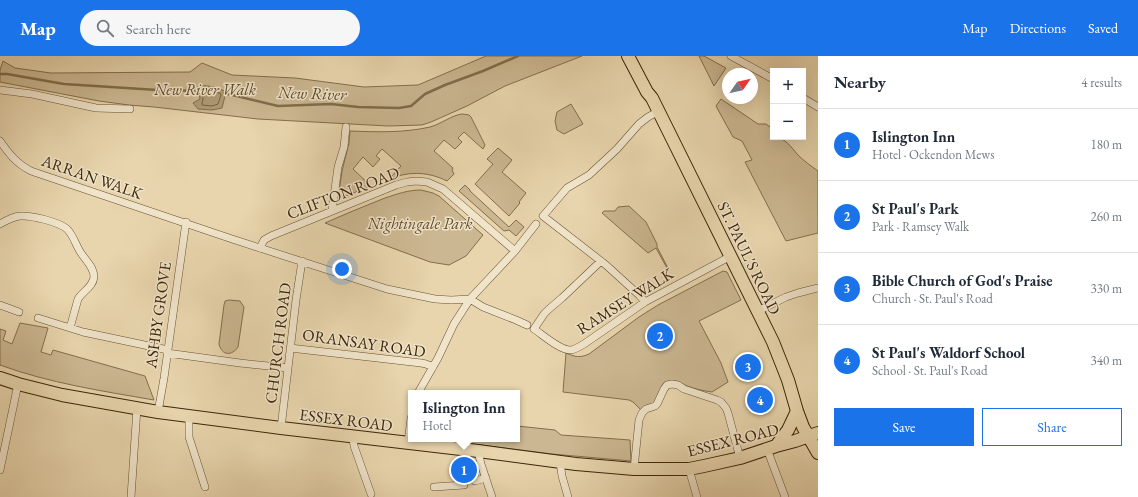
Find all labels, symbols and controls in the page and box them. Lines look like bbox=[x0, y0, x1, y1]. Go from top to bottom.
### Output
search box bbox=[80, 10, 360, 46]
text: Map bbox=[20, 16, 56, 41]
icon: search bbox=[94, 17, 116, 39]
text: Search here bbox=[126, 19, 191, 38]
text: Map bbox=[962, 19, 988, 37]
text: Directions bbox=[1010, 19, 1066, 37]
text: Saved bbox=[1088, 19, 1118, 37]
north arrow bbox=[722, 68, 758, 104]
map controls bbox=[770, 68, 806, 140]
button: + bbox=[770, 68, 806, 104]
text: Nearby bbox=[834, 71, 886, 93]
text: 4 results bbox=[1081, 74, 1122, 91]
park label: New River Walk bbox=[153, 79, 257, 100]
water label: New River bbox=[276, 81, 348, 105]
button: − bbox=[770, 104, 806, 140]
text: Islington Inn bbox=[872, 127, 955, 146]
text: 1 bbox=[844, 136, 850, 153]
text: 180 m bbox=[1091, 136, 1122, 153]
text: Hotel · Ockendon Mews bbox=[872, 146, 994, 163]
street label: ARRAN WALK bbox=[38, 150, 146, 204]
street label: CLIFTON ROAD bbox=[284, 162, 402, 224]
street label: ST. PAUL'S ROAD bbox=[712, 198, 786, 318]
text: St Paul's Park bbox=[872, 199, 959, 218]
text: 2 bbox=[844, 208, 850, 225]
text: 260 m bbox=[1091, 208, 1122, 225]
park label: Nightingale Park bbox=[367, 213, 473, 234]
text: Park · Ramsey Walk bbox=[872, 218, 969, 235]
your location bbox=[332, 259, 352, 279]
street label: ASHBY GROVE bbox=[140, 260, 176, 371]
street label: RAMSEY WALK bbox=[573, 262, 678, 339]
text: Bible Church of God's Praise bbox=[872, 271, 1052, 290]
text: 3 bbox=[844, 280, 850, 297]
text: 330 m bbox=[1091, 280, 1122, 297]
street label: CHURCH ROAD bbox=[260, 282, 296, 404]
text: Church · St. Paul's Road bbox=[872, 290, 993, 307]
pin: 2 bbox=[647, 321, 673, 351]
street label: ORANSAY ROAD bbox=[301, 324, 427, 362]
text: St Paul's Waldorf School bbox=[872, 343, 1025, 362]
pin: 3 bbox=[735, 352, 761, 382]
text: 4 bbox=[844, 352, 850, 369]
text: 340 m bbox=[1091, 352, 1122, 369]
text: School · St. Paul's Road bbox=[872, 362, 988, 379]
pin: 4 bbox=[747, 385, 773, 415]
popup bbox=[408, 390, 520, 442]
text: Islington Inn bbox=[422, 398, 506, 417]
street label: ESSEX ROAD bbox=[298, 404, 394, 436]
button: Save bbox=[834, 408, 974, 446]
button: Share bbox=[982, 408, 1122, 446]
text: Hotel bbox=[422, 417, 452, 434]
street label: ESSEX ROAD bbox=[685, 418, 781, 462]
pin: 1 bbox=[451, 455, 477, 485]

